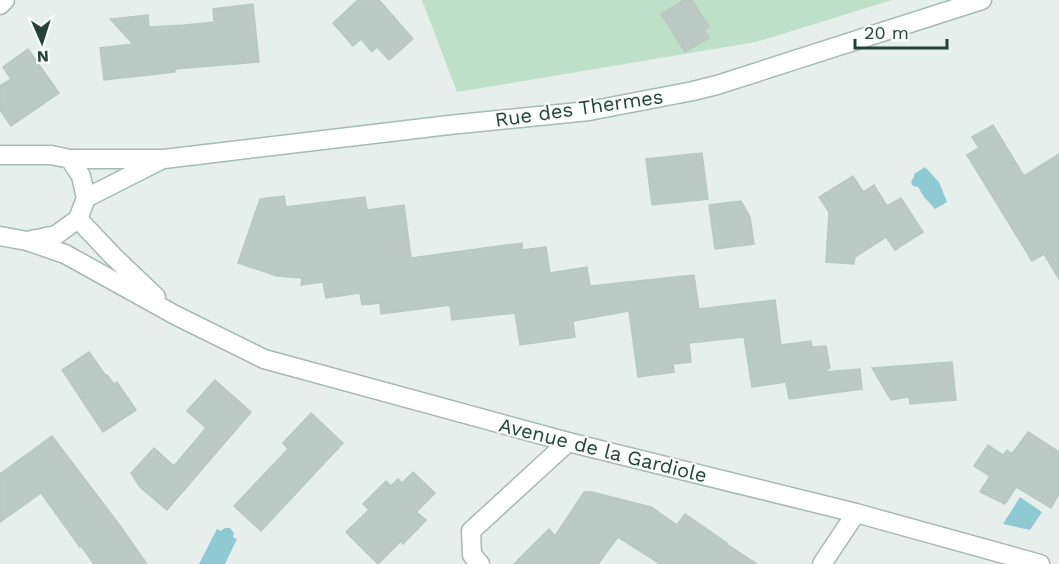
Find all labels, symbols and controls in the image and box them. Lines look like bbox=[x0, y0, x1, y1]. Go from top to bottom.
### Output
north arrow bbox=[12, 12, 72, 72]
scale bar bbox=[855, 12, 946, 50]
text: 20 m bbox=[864, 22, 909, 43]
text: N bbox=[36, 47, 49, 66]
street label: Rue des Thermes bbox=[493, 84, 665, 132]
street label: Avenue de la Gardiole bbox=[497, 413, 709, 487]

